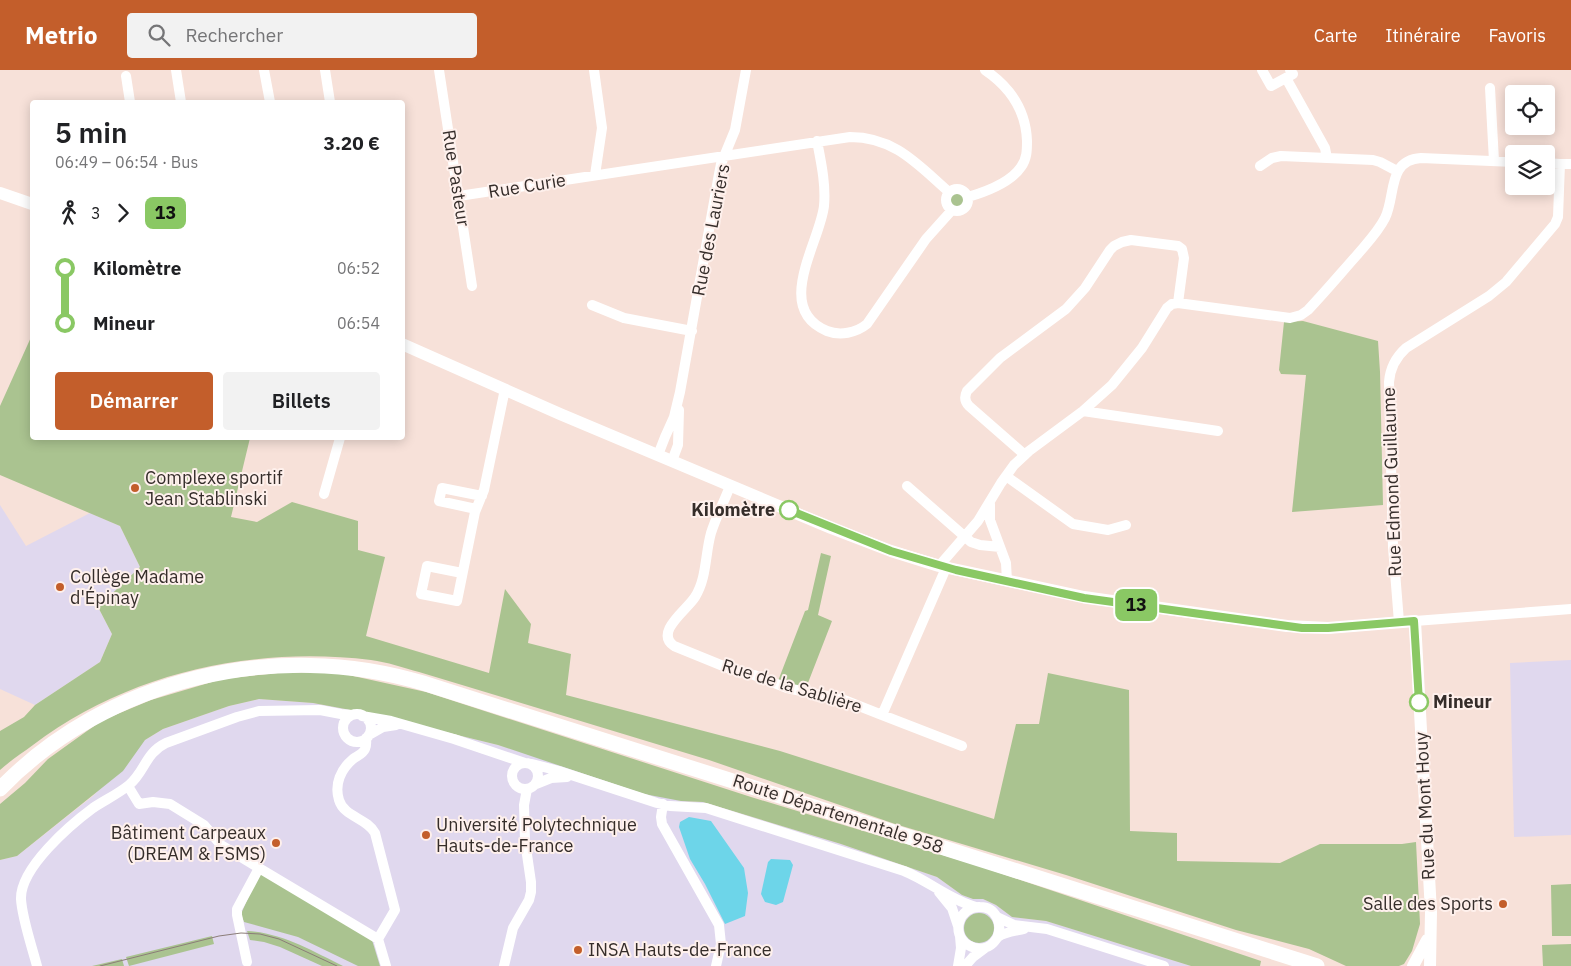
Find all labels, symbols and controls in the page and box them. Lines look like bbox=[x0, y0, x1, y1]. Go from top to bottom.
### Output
search box bbox=[127, 13, 477, 58]
text: Metrio bbox=[25, 19, 97, 51]
icon: search bbox=[145, 21, 173, 49]
text: Rechercher bbox=[185, 23, 283, 47]
text: Carte bbox=[1314, 24, 1357, 47]
text: Itinéraire bbox=[1385, 24, 1461, 47]
text: Favoris bbox=[1489, 24, 1546, 47]
map controls bbox=[1505, 85, 1555, 195]
button: locate bbox=[1505, 85, 1555, 135]
text: 5 min bbox=[55, 114, 127, 151]
street label: Rue Pasteur bbox=[437, 128, 476, 228]
text: 3.20 € bbox=[324, 131, 380, 155]
button: layers bbox=[1505, 145, 1555, 195]
text: 06:49 – 06:54 · Bus bbox=[55, 152, 198, 172]
street label: Rue des Lauriers bbox=[686, 162, 735, 298]
street label: Rue Curie bbox=[486, 168, 567, 203]
icon: walk bbox=[55, 199, 83, 227]
icon: forward bbox=[109, 199, 137, 227]
text: 13 bbox=[155, 201, 176, 224]
text: 3 bbox=[91, 203, 101, 223]
text: Kilomètre bbox=[93, 256, 181, 280]
text: 06:52 bbox=[337, 258, 380, 278]
text: Mineur bbox=[93, 311, 155, 335]
text: 06:54 bbox=[337, 313, 380, 333]
button: Démarrer bbox=[55, 372, 213, 430]
button: Billets bbox=[223, 372, 380, 430]
street label: Rue Edmond Guillaume bbox=[1377, 387, 1406, 577]
place label: Complexe sportif Jean Stablinski bbox=[145, 466, 283, 510]
marker: Complexe sportif Jean Stablinski bbox=[129, 482, 141, 494]
place label: Kilomètre bbox=[691, 498, 775, 521]
marker: Kilomètre bbox=[779, 500, 799, 520]
place label: Collège Madame d'Épinay bbox=[70, 565, 204, 609]
marker: Collège Madame d'Épinay bbox=[54, 581, 66, 593]
line badge: 13 bbox=[1114, 589, 1158, 621]
text: 13 bbox=[1125, 593, 1147, 616]
street label: Rue de la Sablière bbox=[719, 653, 865, 718]
place label: Mineur bbox=[1433, 690, 1492, 713]
marker: Mineur bbox=[1409, 692, 1429, 712]
street label: Rue du Mont Houy bbox=[1409, 731, 1440, 881]
street label: Route Départementale 958 bbox=[730, 769, 946, 858]
place label: Université Polytechnique Hauts-de-France bbox=[436, 813, 637, 857]
place label: Bâtiment Carpeaux (DREAM & FSMS) bbox=[111, 821, 266, 865]
marker: Université Polytechnique Hauts-de-France bbox=[420, 829, 432, 841]
marker: Bâtiment Carpeaux (DREAM & FSMS) bbox=[270, 837, 282, 849]
place label: Salle des Sports bbox=[1363, 892, 1493, 915]
marker: Salle des Sports bbox=[1497, 898, 1509, 910]
place label: INSA Hauts-de-France bbox=[588, 938, 772, 961]
marker: INSA Hauts-de-France bbox=[572, 944, 584, 956]

